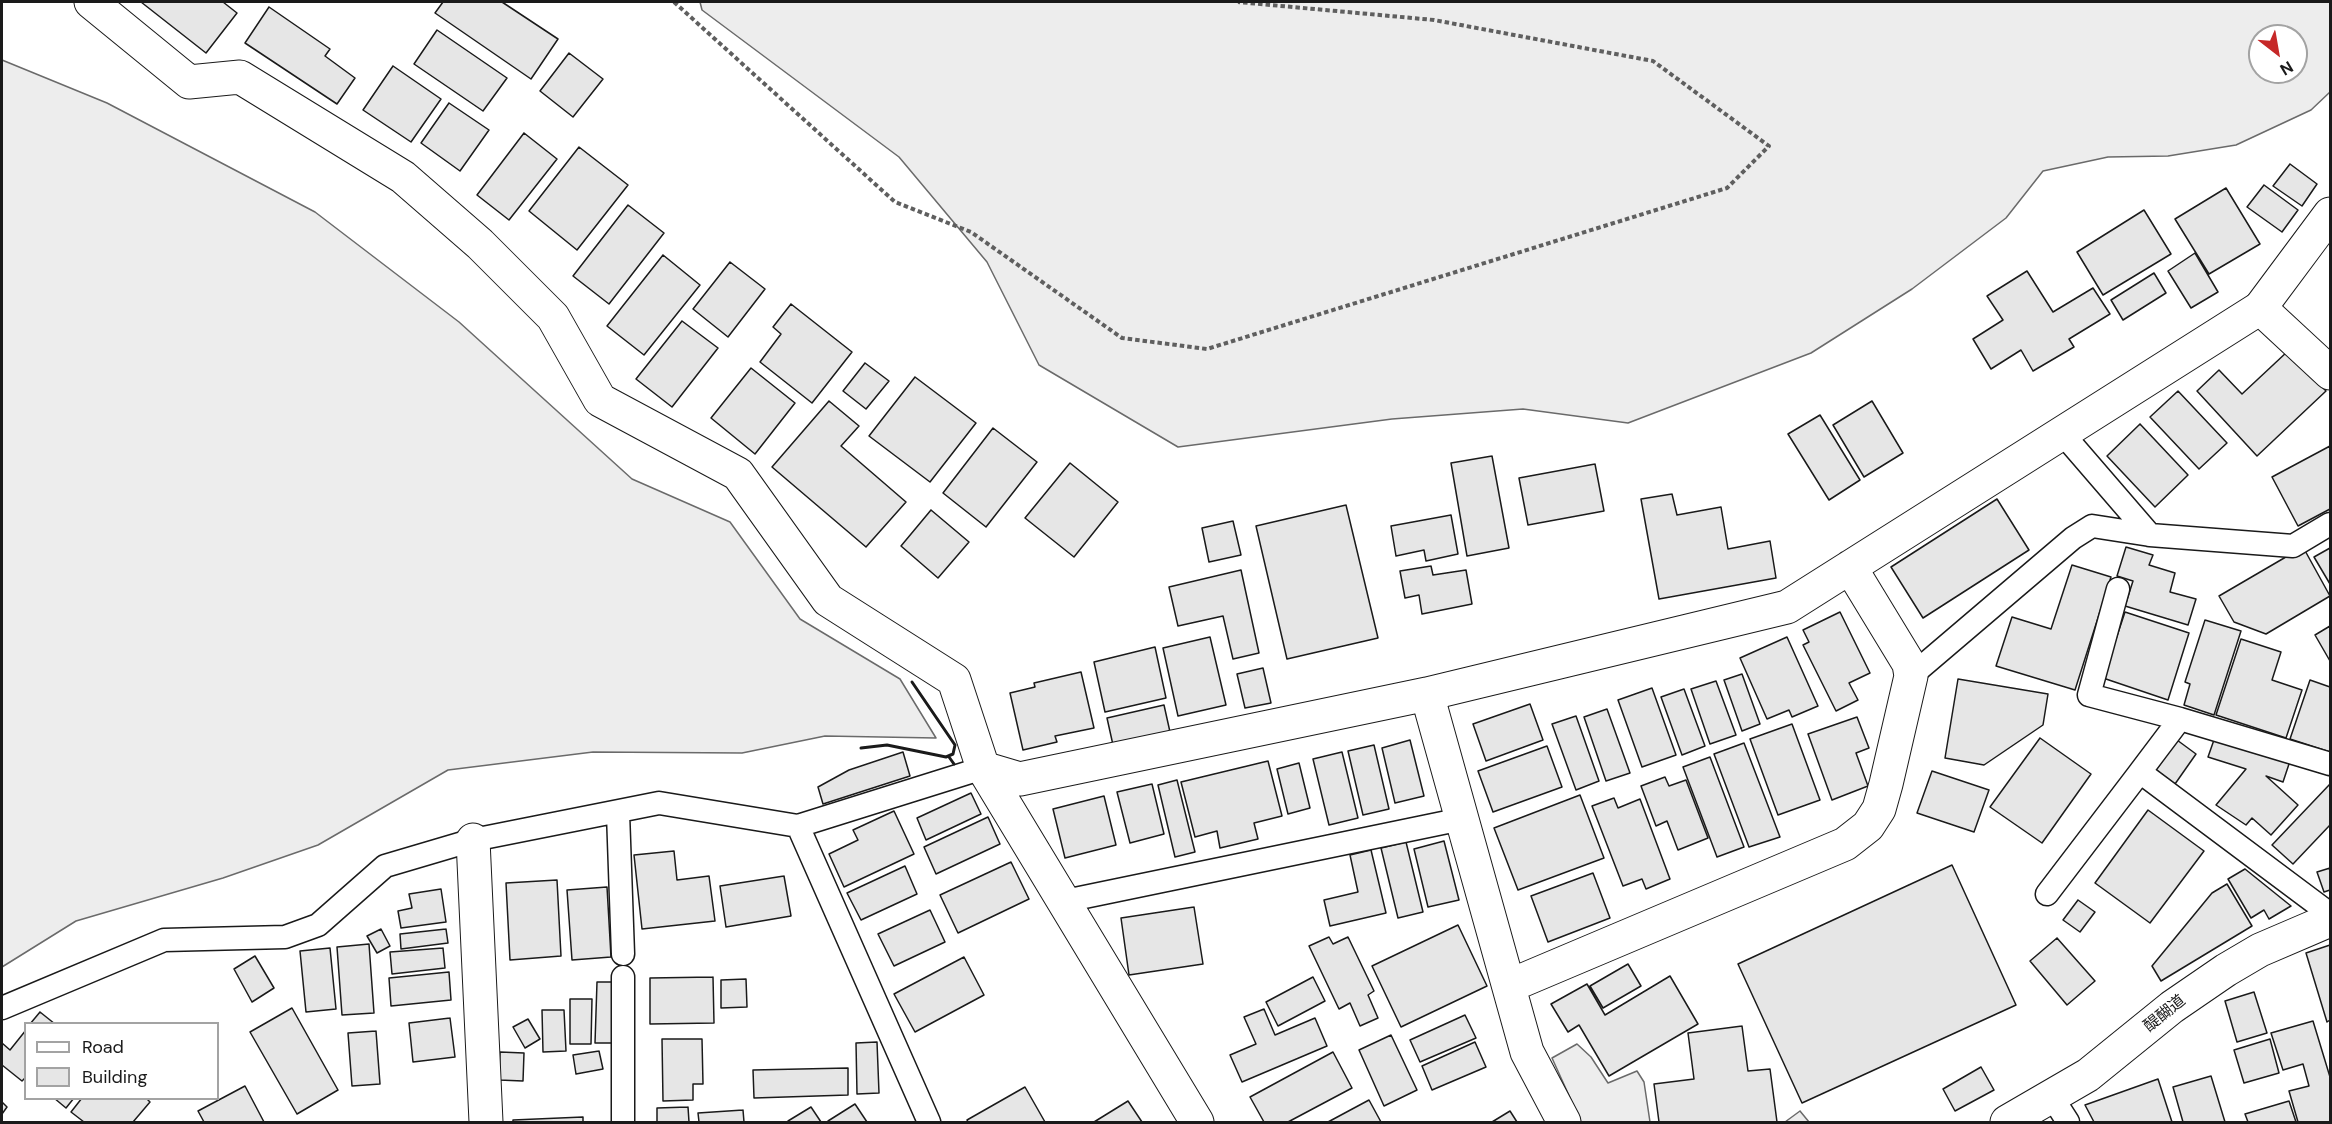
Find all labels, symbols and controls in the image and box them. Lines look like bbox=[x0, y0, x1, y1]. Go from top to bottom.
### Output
north arrow bbox=[2248, 24, 2308, 84]
text: N bbox=[2276, 56, 2297, 80]
street label: 醍醐道 bbox=[2140, 991, 2190, 1037]
legend bbox=[24, 1022, 219, 1100]
text: Road bbox=[82, 1035, 124, 1059]
text: Building bbox=[82, 1065, 147, 1089]

